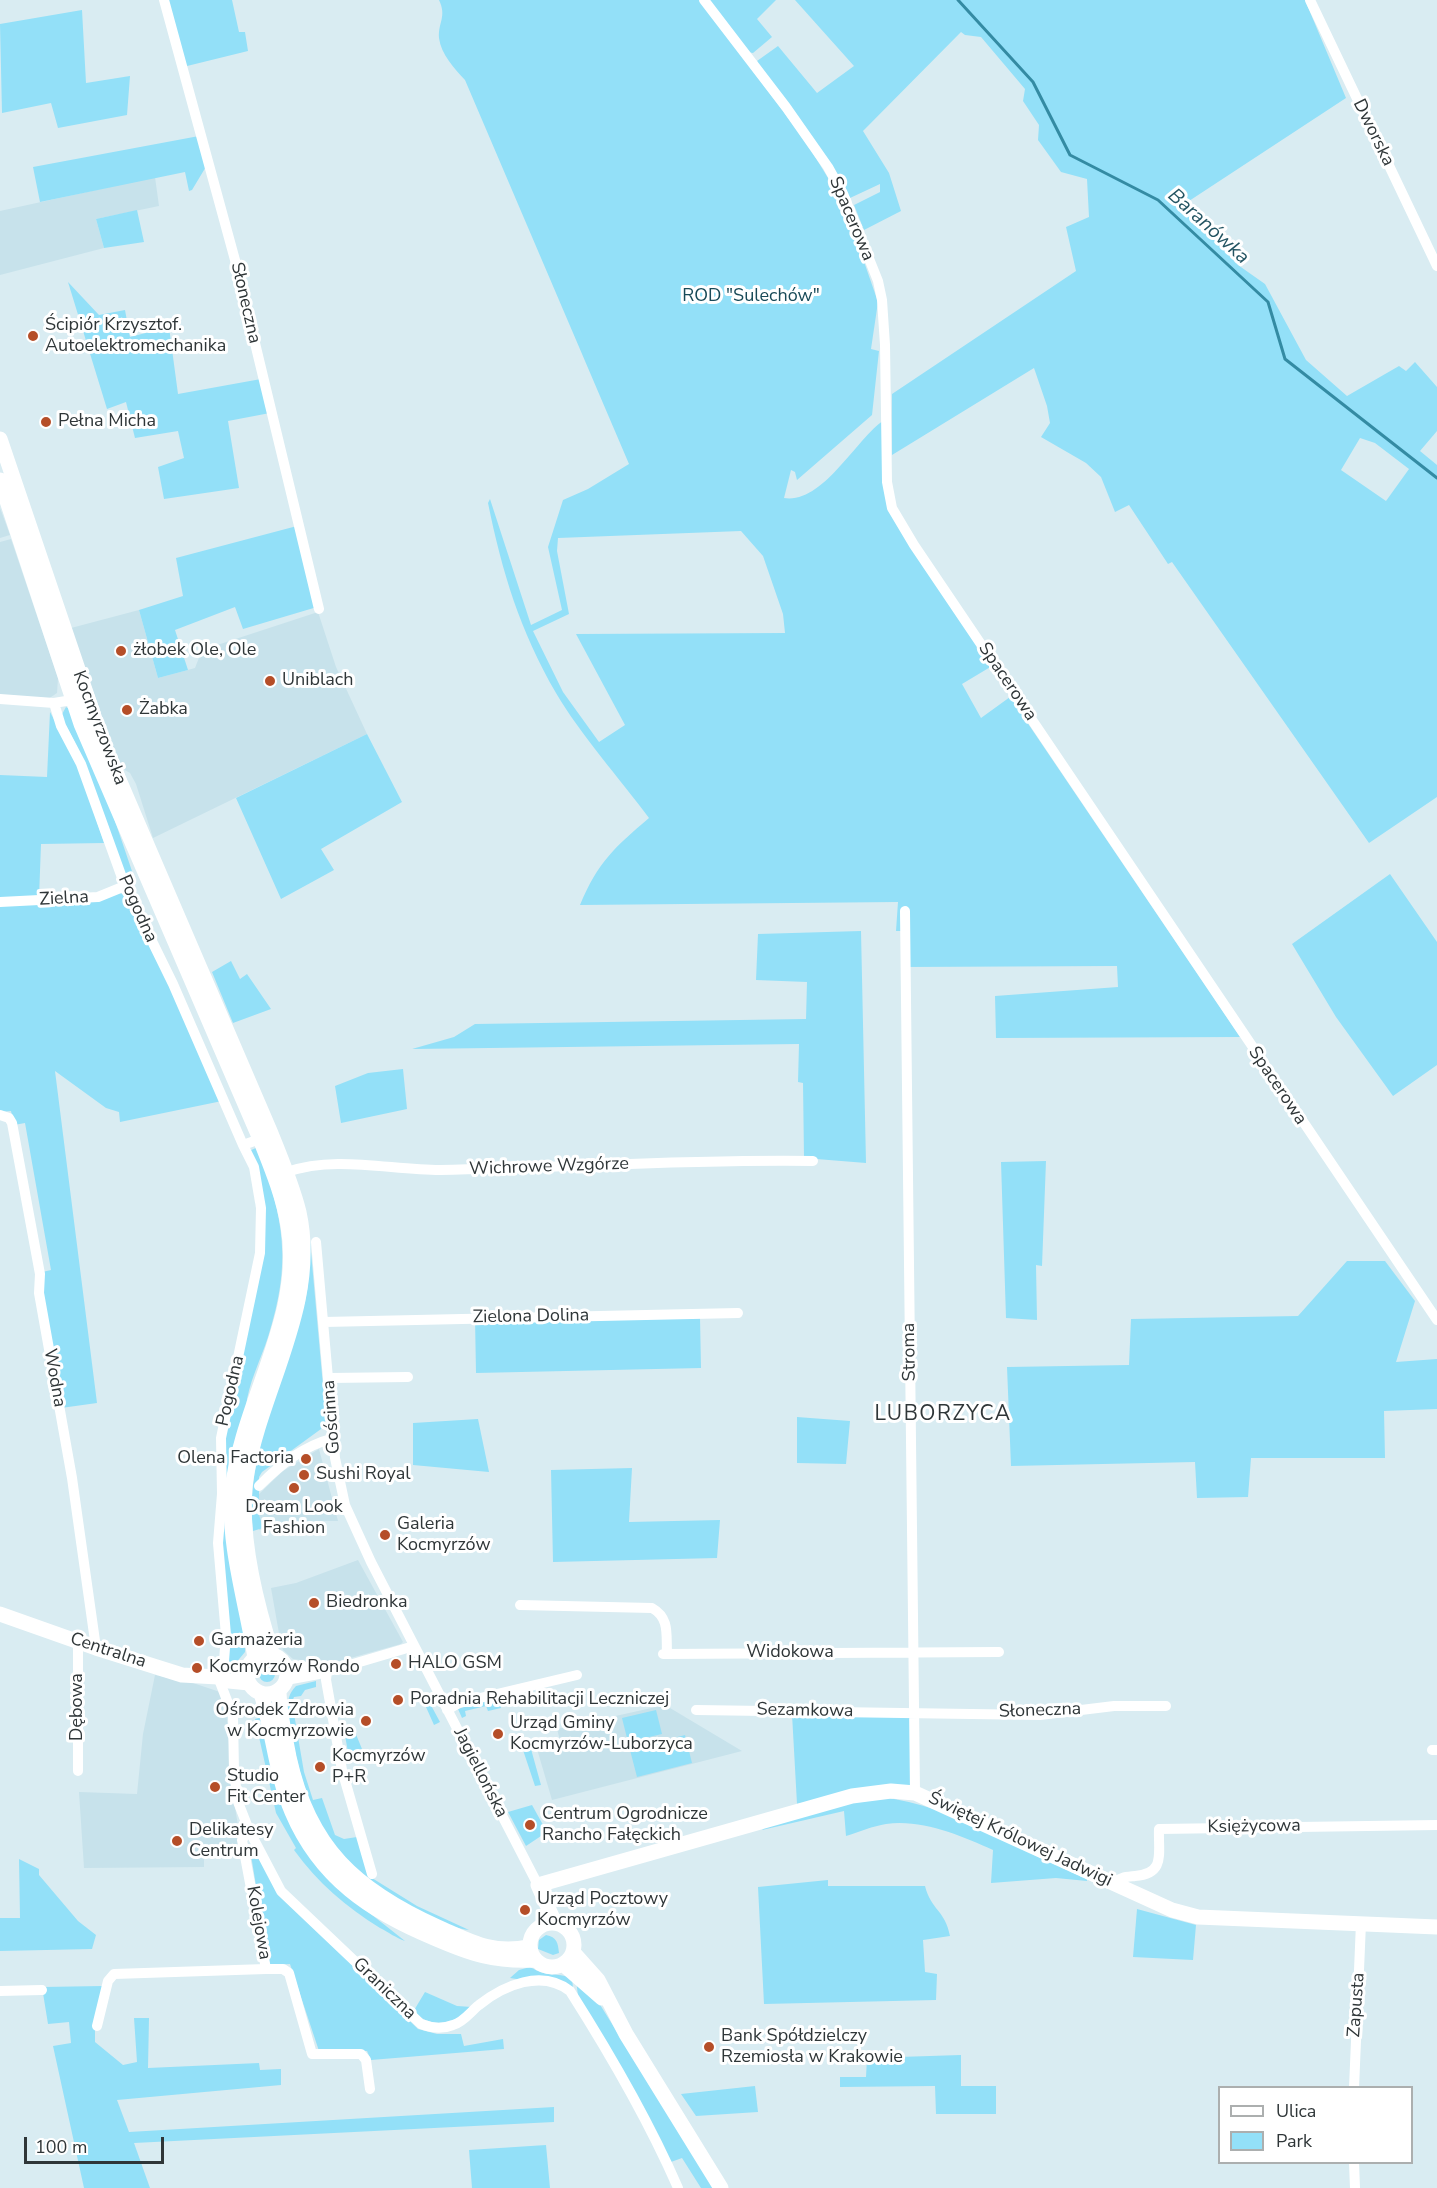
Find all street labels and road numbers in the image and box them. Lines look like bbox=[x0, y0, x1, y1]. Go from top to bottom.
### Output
street label: Dworska bbox=[1348, 96, 1398, 170]
street label: Spacerowa bbox=[824, 174, 878, 264]
street label: Słoneczna bbox=[225, 260, 265, 346]
street label: Spacerowa bbox=[973, 639, 1041, 725]
street label: Kocmyrzowska bbox=[67, 668, 131, 788]
street label: Pogodna bbox=[113, 872, 161, 946]
street label: Zielna bbox=[39, 887, 89, 911]
street label: Spacerowa bbox=[1243, 1043, 1311, 1129]
street label: Wichrowe Wzgórze bbox=[469, 1153, 629, 1181]
street label: Zielona Dolina bbox=[473, 1305, 589, 1329]
street label: Stroma bbox=[899, 1323, 921, 1381]
street label: Wodna bbox=[38, 1347, 70, 1409]
street label: Pogodna bbox=[212, 1354, 250, 1428]
street label: Gościnna bbox=[319, 1379, 345, 1455]
street label: Centralna bbox=[67, 1629, 149, 1673]
street label: Widokowa bbox=[746, 1642, 834, 1664]
street label: Dębowa bbox=[67, 1673, 89, 1741]
street label: Sezamkowa bbox=[756, 1699, 854, 1723]
street label: Słoneczna bbox=[998, 1699, 1082, 1723]
street label: Jagiellońska bbox=[448, 1725, 512, 1821]
street label: Świętej Królowej Jadwigi bbox=[925, 1788, 1115, 1892]
street label: Księżycowa bbox=[1207, 1815, 1301, 1839]
street label: Kolejowa bbox=[241, 1884, 275, 1962]
street label: Graniczna bbox=[348, 1954, 420, 2024]
street label: Zapusta bbox=[1344, 1972, 1370, 2038]

